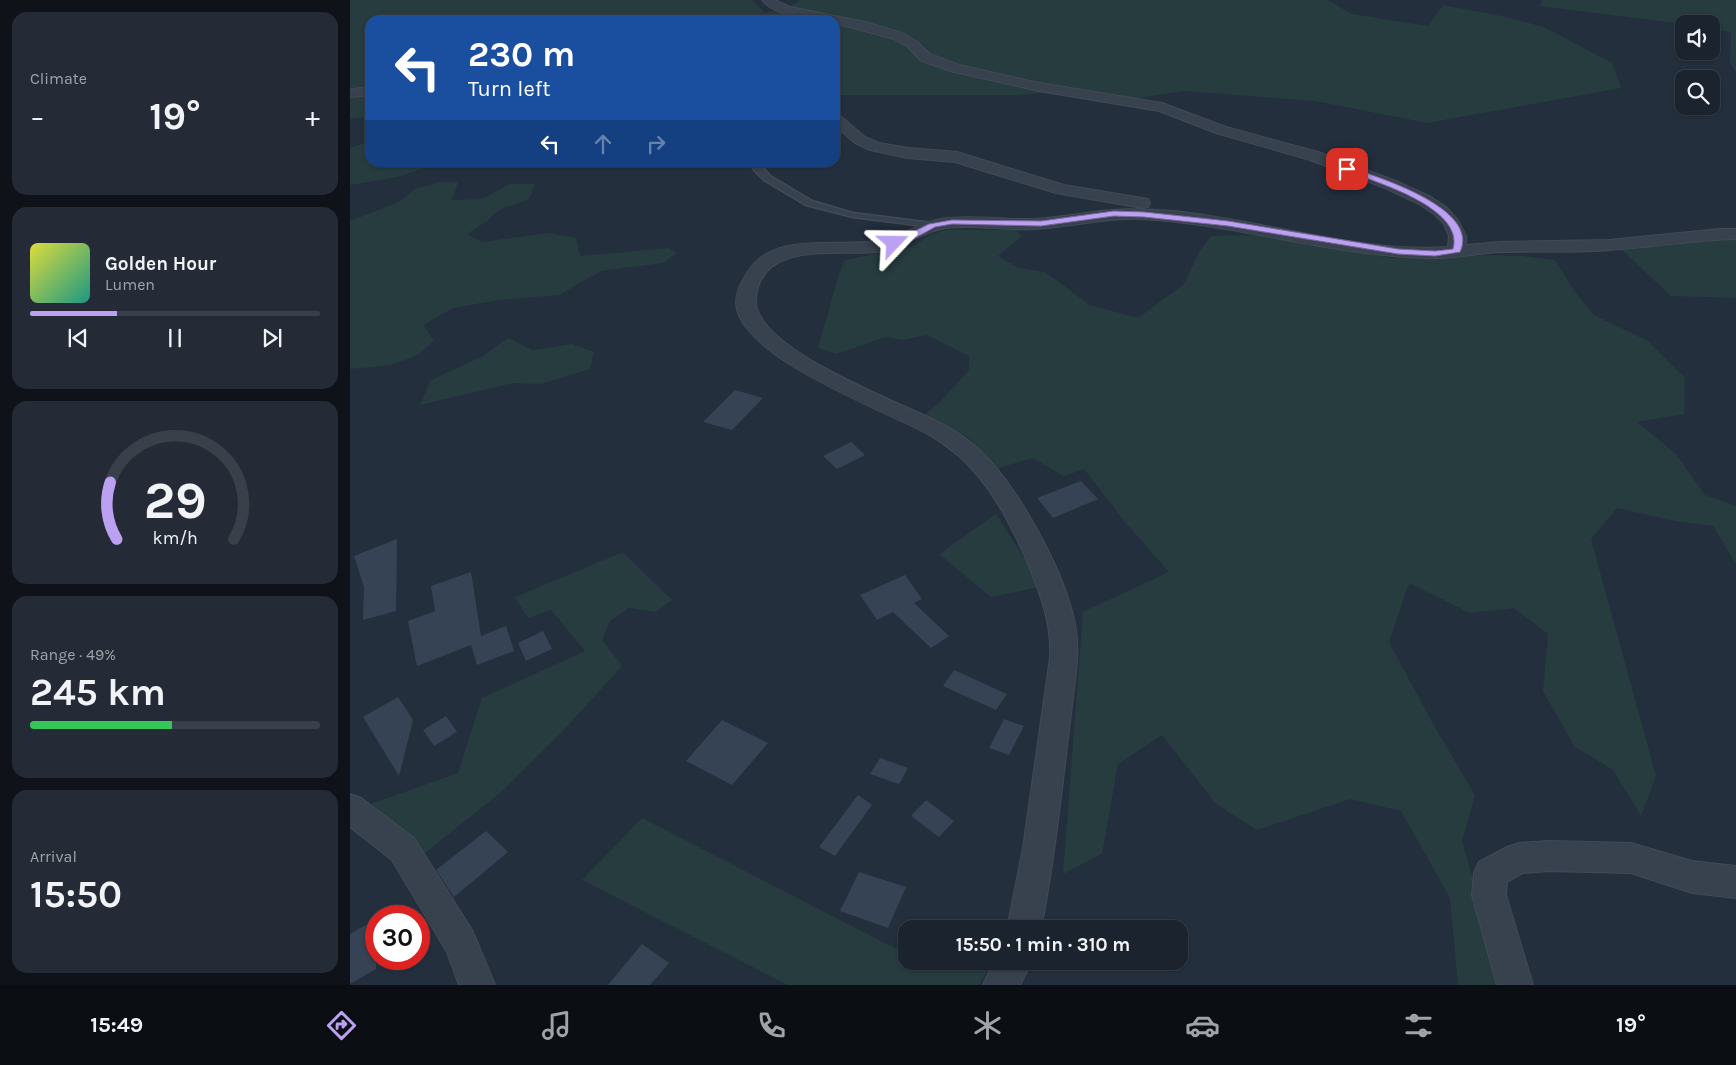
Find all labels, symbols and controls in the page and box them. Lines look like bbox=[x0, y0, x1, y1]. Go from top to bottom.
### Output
map controls bbox=[1675, 15, 1720, 115]
button: sound bbox=[1675, 15, 1720, 60]
text: 230 m bbox=[468, 34, 575, 75]
icon: left bbox=[385, 35, 450, 100]
text: Climate bbox=[30, 69, 87, 88]
button: search bbox=[1675, 70, 1720, 115]
text: Turn left bbox=[468, 76, 551, 102]
text: 19° bbox=[149, 94, 201, 139]
text: − bbox=[30, 100, 45, 133]
text: + bbox=[305, 100, 320, 133]
icon: left bbox=[536, 130, 564, 158]
icon: ahead bbox=[589, 130, 617, 158]
icon: right bbox=[642, 130, 670, 158]
pin bbox=[1326, 148, 1368, 190]
icon: arrive bbox=[1333, 155, 1361, 183]
position arrow bbox=[867, 216, 919, 268]
text: Golden Hour bbox=[105, 253, 216, 275]
text: Lumen bbox=[105, 275, 155, 294]
icon: previous bbox=[64, 324, 92, 352]
icon: pause bbox=[161, 324, 189, 352]
icon: next bbox=[258, 324, 286, 352]
text: 29 bbox=[143, 470, 207, 531]
text: km/h bbox=[152, 528, 198, 549]
text: Range · 49% bbox=[30, 645, 116, 664]
text: 245 km bbox=[30, 670, 166, 715]
text: Arrival bbox=[30, 847, 77, 866]
text: 15:50 bbox=[30, 872, 122, 917]
speed limit sign: 30 bbox=[365, 905, 430, 970]
text: 15:50 · 1 min · 310 m bbox=[956, 934, 1130, 956]
icon: directions bbox=[324, 1008, 359, 1043]
icon: music bbox=[539, 1008, 574, 1043]
icon: phone bbox=[754, 1008, 789, 1043]
icon: climate bbox=[970, 1008, 1005, 1043]
icon: car bbox=[1185, 1008, 1220, 1043]
icon: filters bbox=[1401, 1008, 1436, 1043]
text: 15:49 bbox=[90, 1012, 143, 1038]
text: 19° bbox=[1616, 1012, 1646, 1038]

